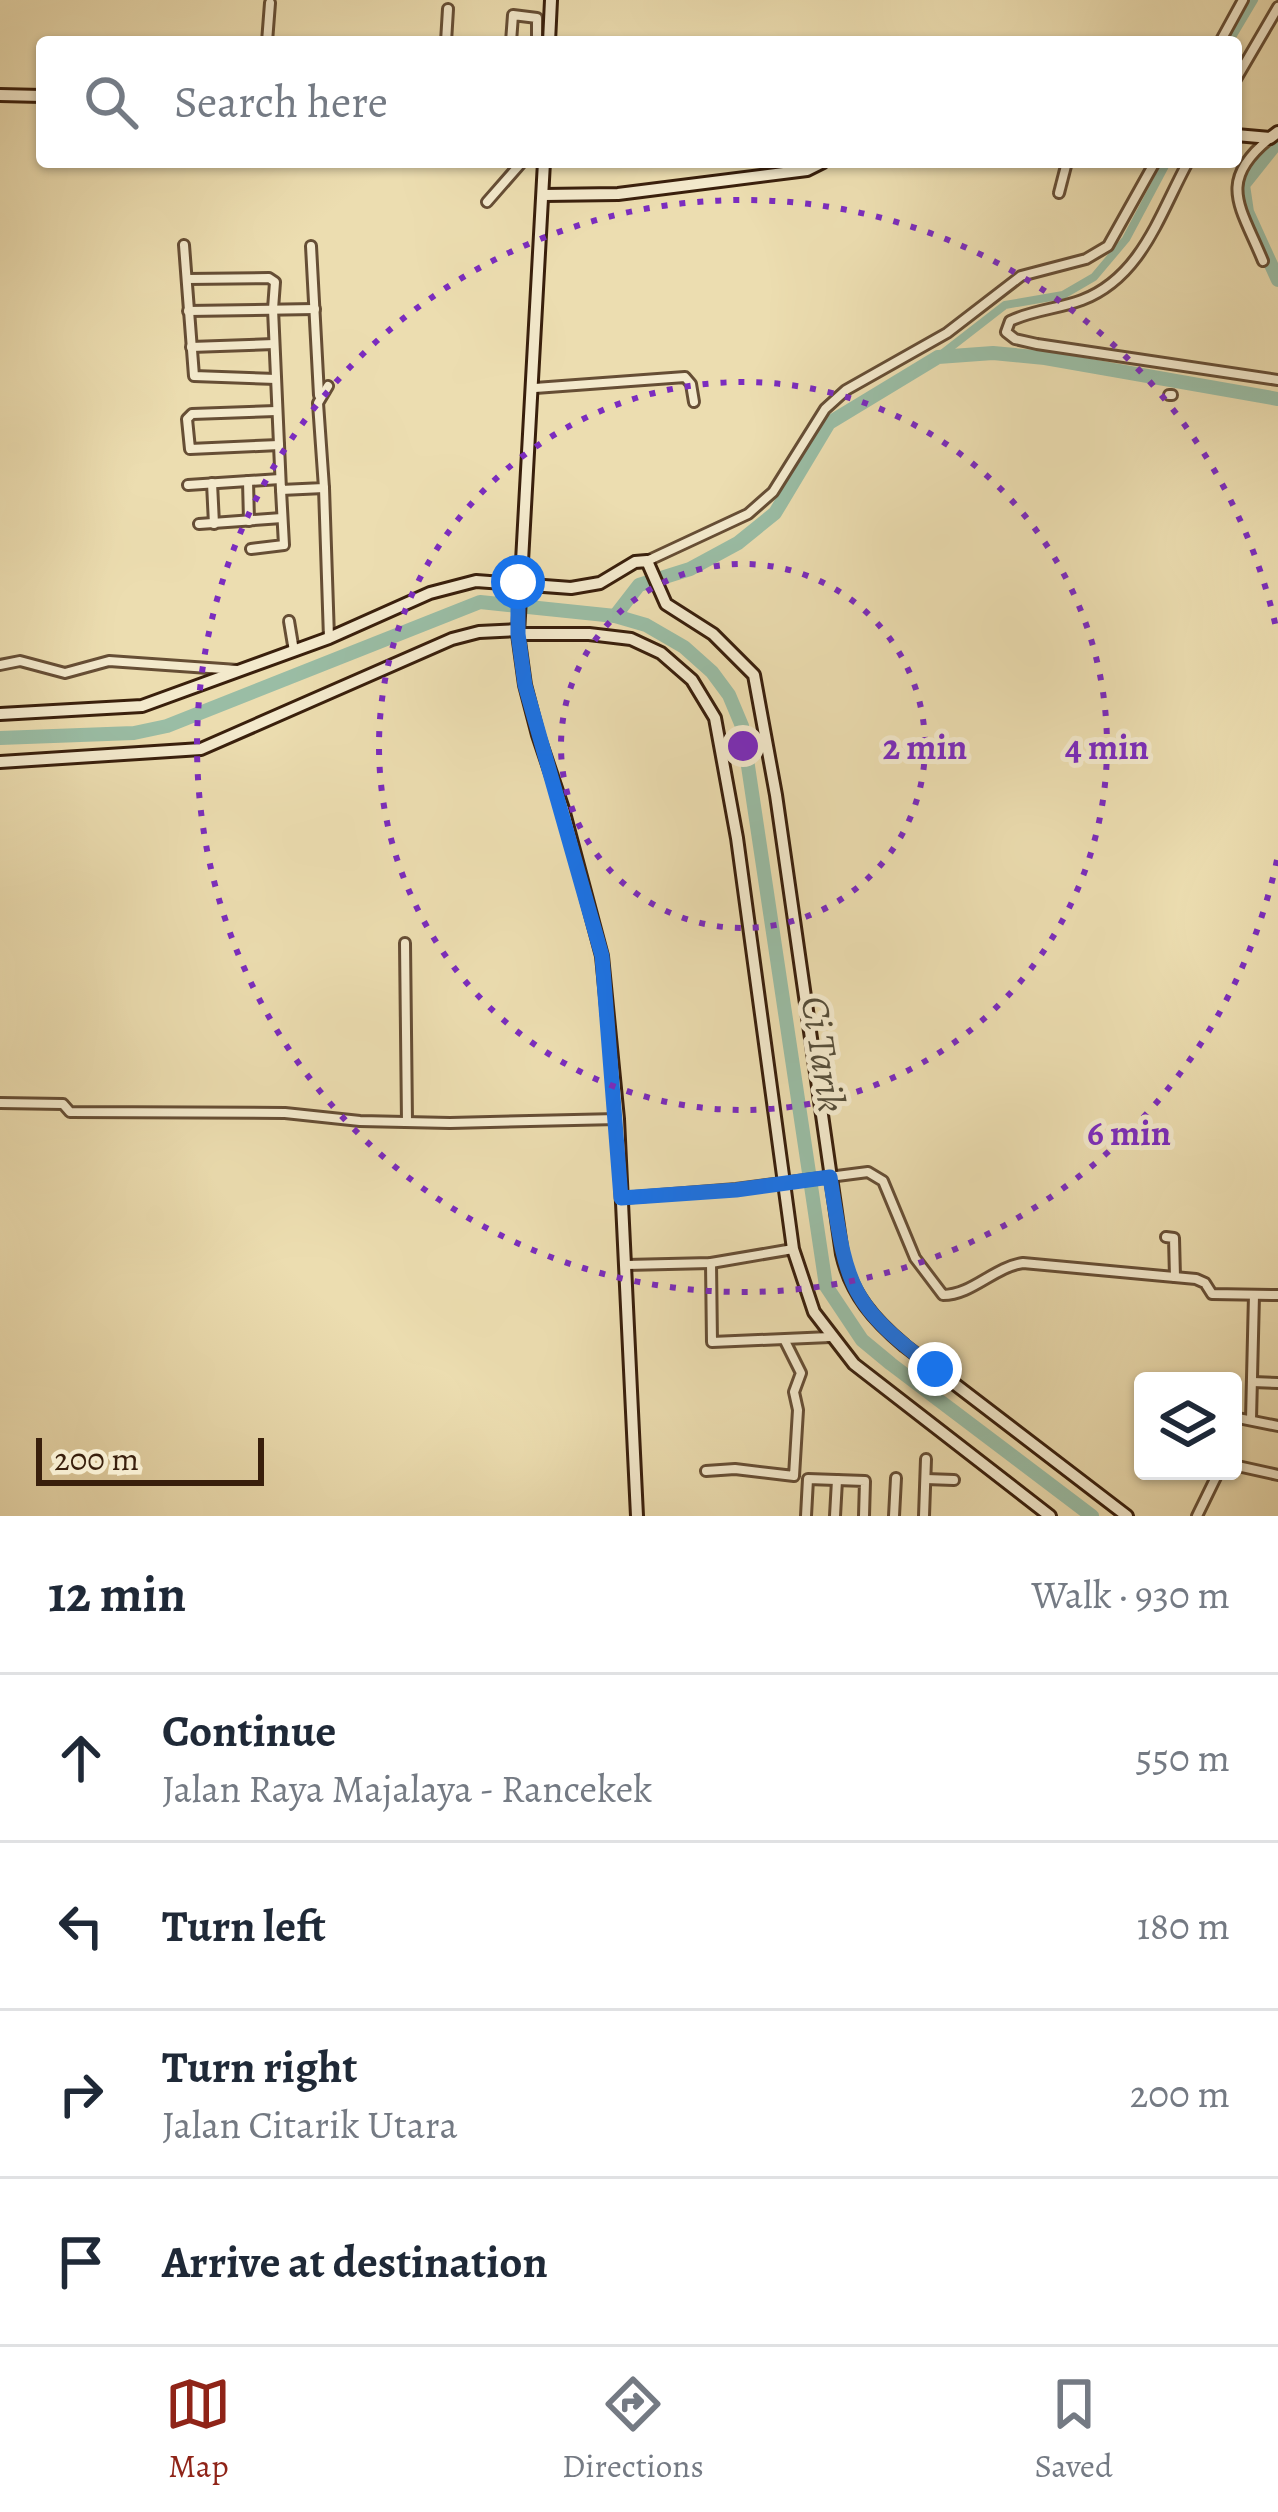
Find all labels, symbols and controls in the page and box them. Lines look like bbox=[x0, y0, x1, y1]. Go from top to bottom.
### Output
search box bbox=[36, 36, 1242, 168]
icon: search bbox=[78, 69, 144, 135]
text: Search here bbox=[174, 71, 388, 133]
route start bbox=[491, 555, 545, 609]
text: 2 min bbox=[883, 722, 967, 771]
text: 4 min bbox=[1065, 722, 1149, 771]
centre of rings bbox=[722, 725, 764, 767]
water label: Ci Tarik bbox=[789, 992, 859, 1116]
text: 6 min bbox=[1087, 1108, 1171, 1157]
route end bbox=[908, 1342, 962, 1396]
map controls bbox=[1134, 1372, 1242, 1480]
button: layers bbox=[1134, 1372, 1242, 1480]
scale bar bbox=[36, 1432, 264, 1485]
text: 200 m bbox=[54, 1436, 139, 1481]
text: 12 min bbox=[48, 1559, 186, 1629]
text: Walk · 930 m bbox=[1032, 1568, 1230, 1621]
text: Continue bbox=[162, 1700, 336, 1762]
icon: ahead bbox=[48, 1725, 114, 1791]
text: 550 m bbox=[1136, 1731, 1230, 1784]
text: Jalan Raya Majalaya - Rancekek bbox=[162, 1762, 653, 1815]
icon: left bbox=[48, 1893, 114, 1959]
text: Turn left bbox=[162, 1895, 326, 1957]
text: 180 m bbox=[1137, 1899, 1230, 1952]
text: Turn right bbox=[162, 2036, 357, 2098]
icon: right bbox=[48, 2061, 114, 2127]
text: 200 m bbox=[1130, 2067, 1230, 2120]
text: Jalan Citarik Utara bbox=[162, 2098, 458, 2151]
icon: arrive bbox=[48, 2229, 114, 2295]
text: Arrive at destination bbox=[162, 2231, 548, 2293]
tab: Map bbox=[165, 2371, 231, 2488]
tab: Directions bbox=[562, 2371, 704, 2488]
tab: Saved bbox=[1034, 2371, 1113, 2488]

